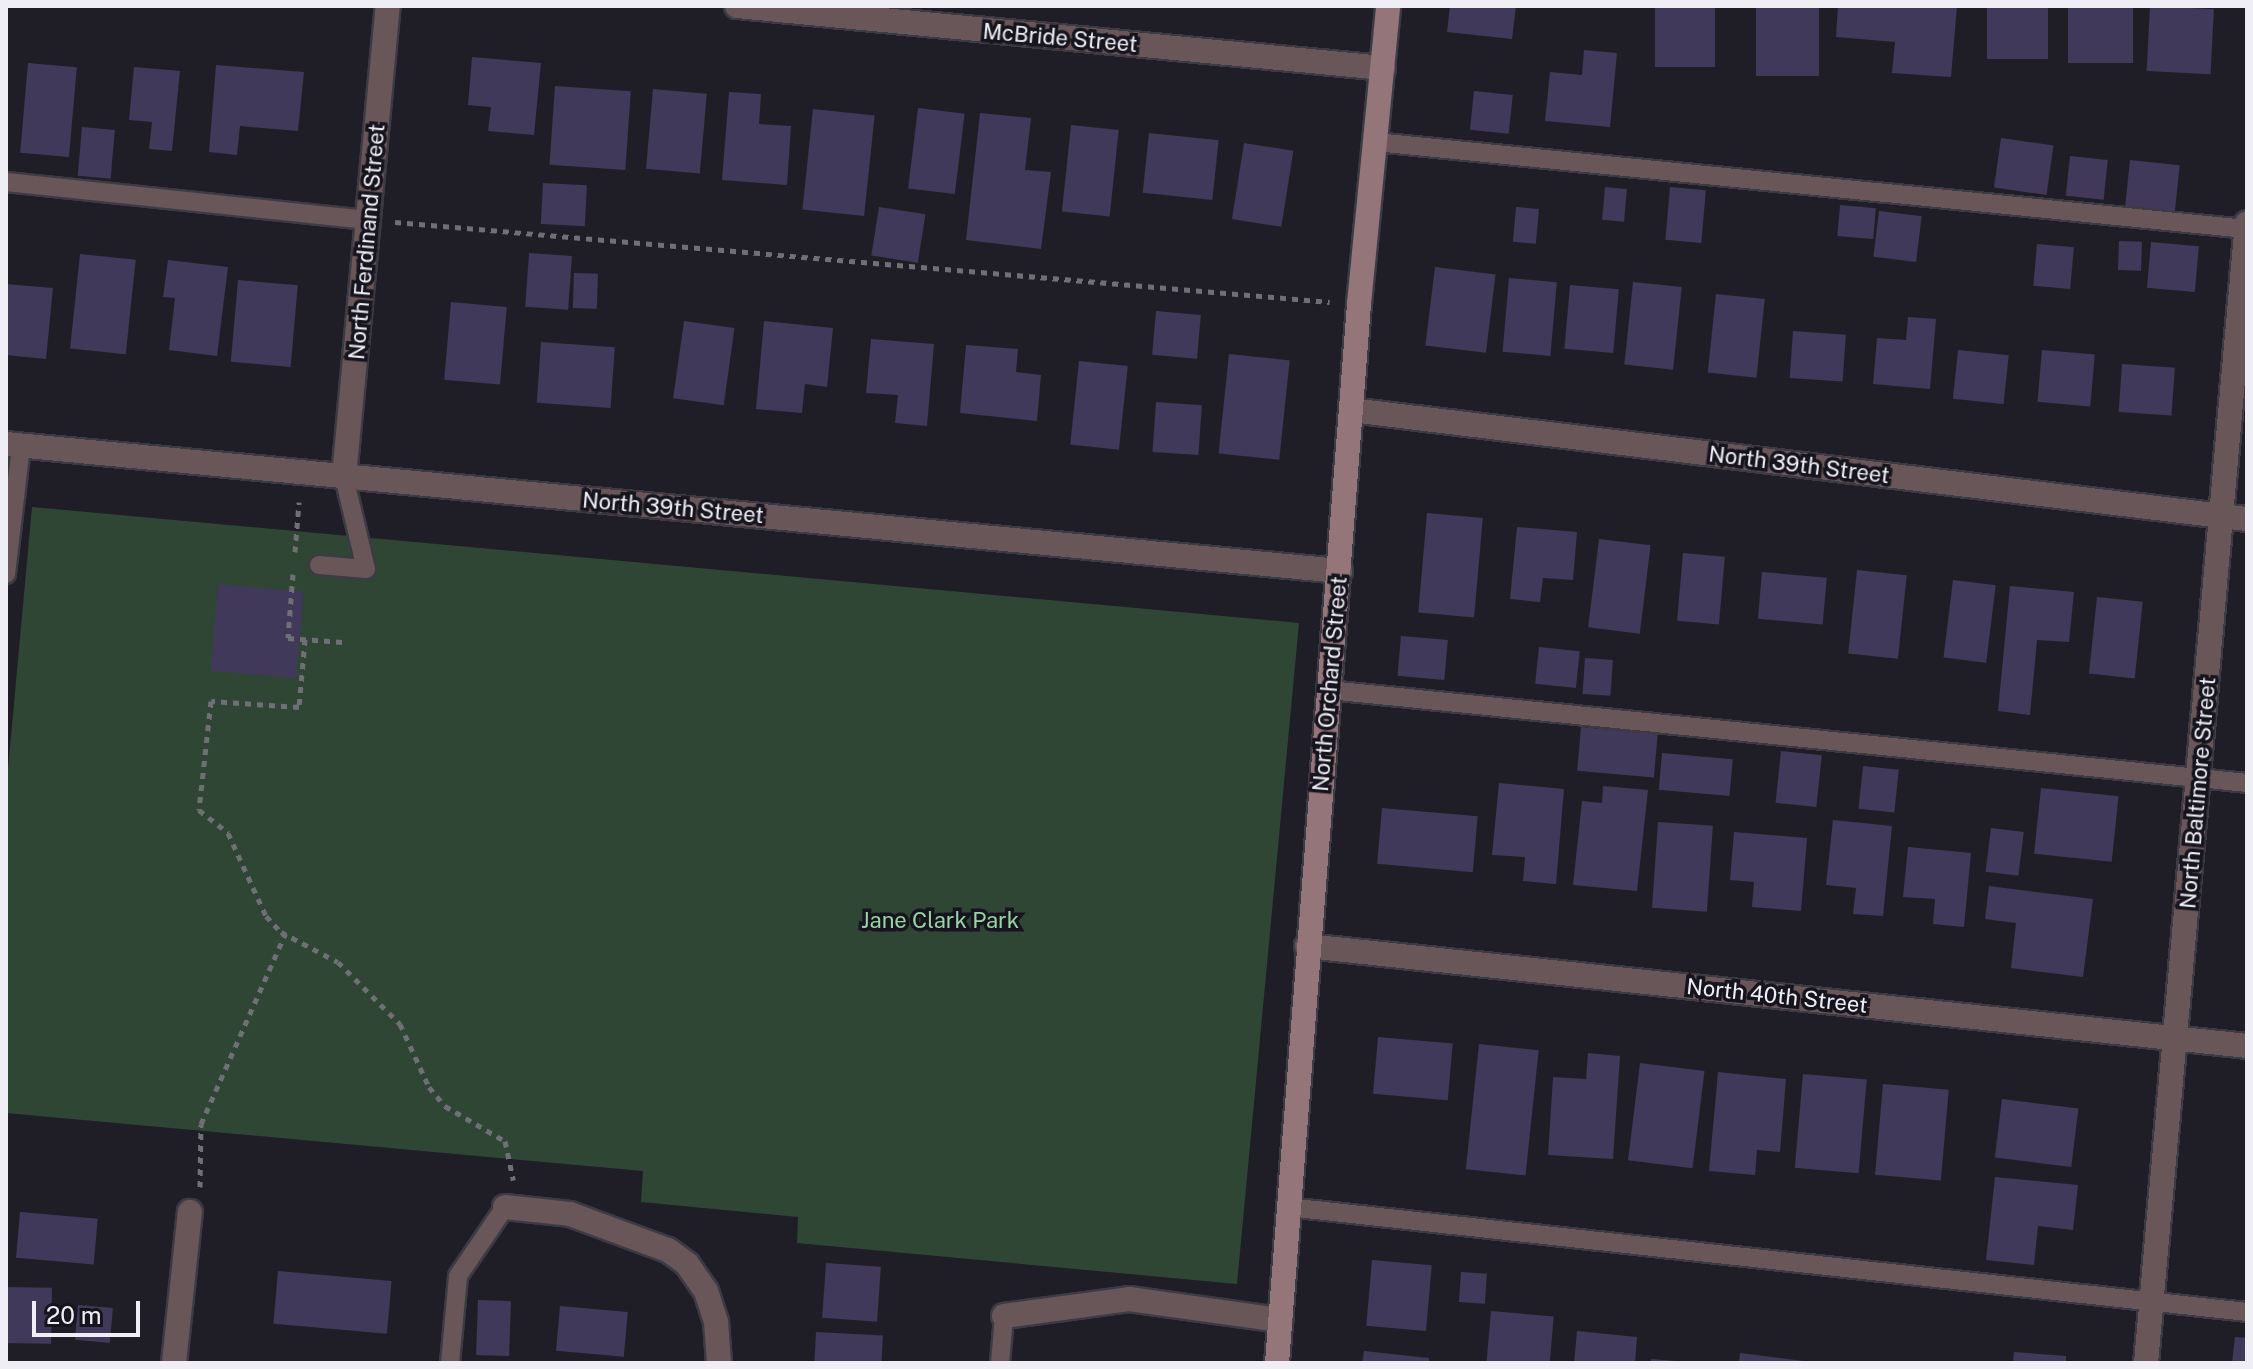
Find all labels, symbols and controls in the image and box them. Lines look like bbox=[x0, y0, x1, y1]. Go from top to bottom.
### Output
street label: McBride Street bbox=[982, 18, 1138, 58]
street label: North Ferdinand Street bbox=[344, 123, 390, 361]
street label: North 39th Street bbox=[1707, 441, 1891, 489]
street label: North 39th Street bbox=[581, 487, 765, 529]
street label: North Orchard Street bbox=[1307, 575, 1353, 793]
street label: North Baltimore Street bbox=[2175, 676, 2221, 910]
park label: Jane Clark Park bbox=[861, 908, 1019, 934]
street label: North 40th Street bbox=[1685, 973, 1869, 1019]
scale bar bbox=[36, 1285, 144, 1335]
text: 20 m bbox=[46, 1301, 102, 1329]

